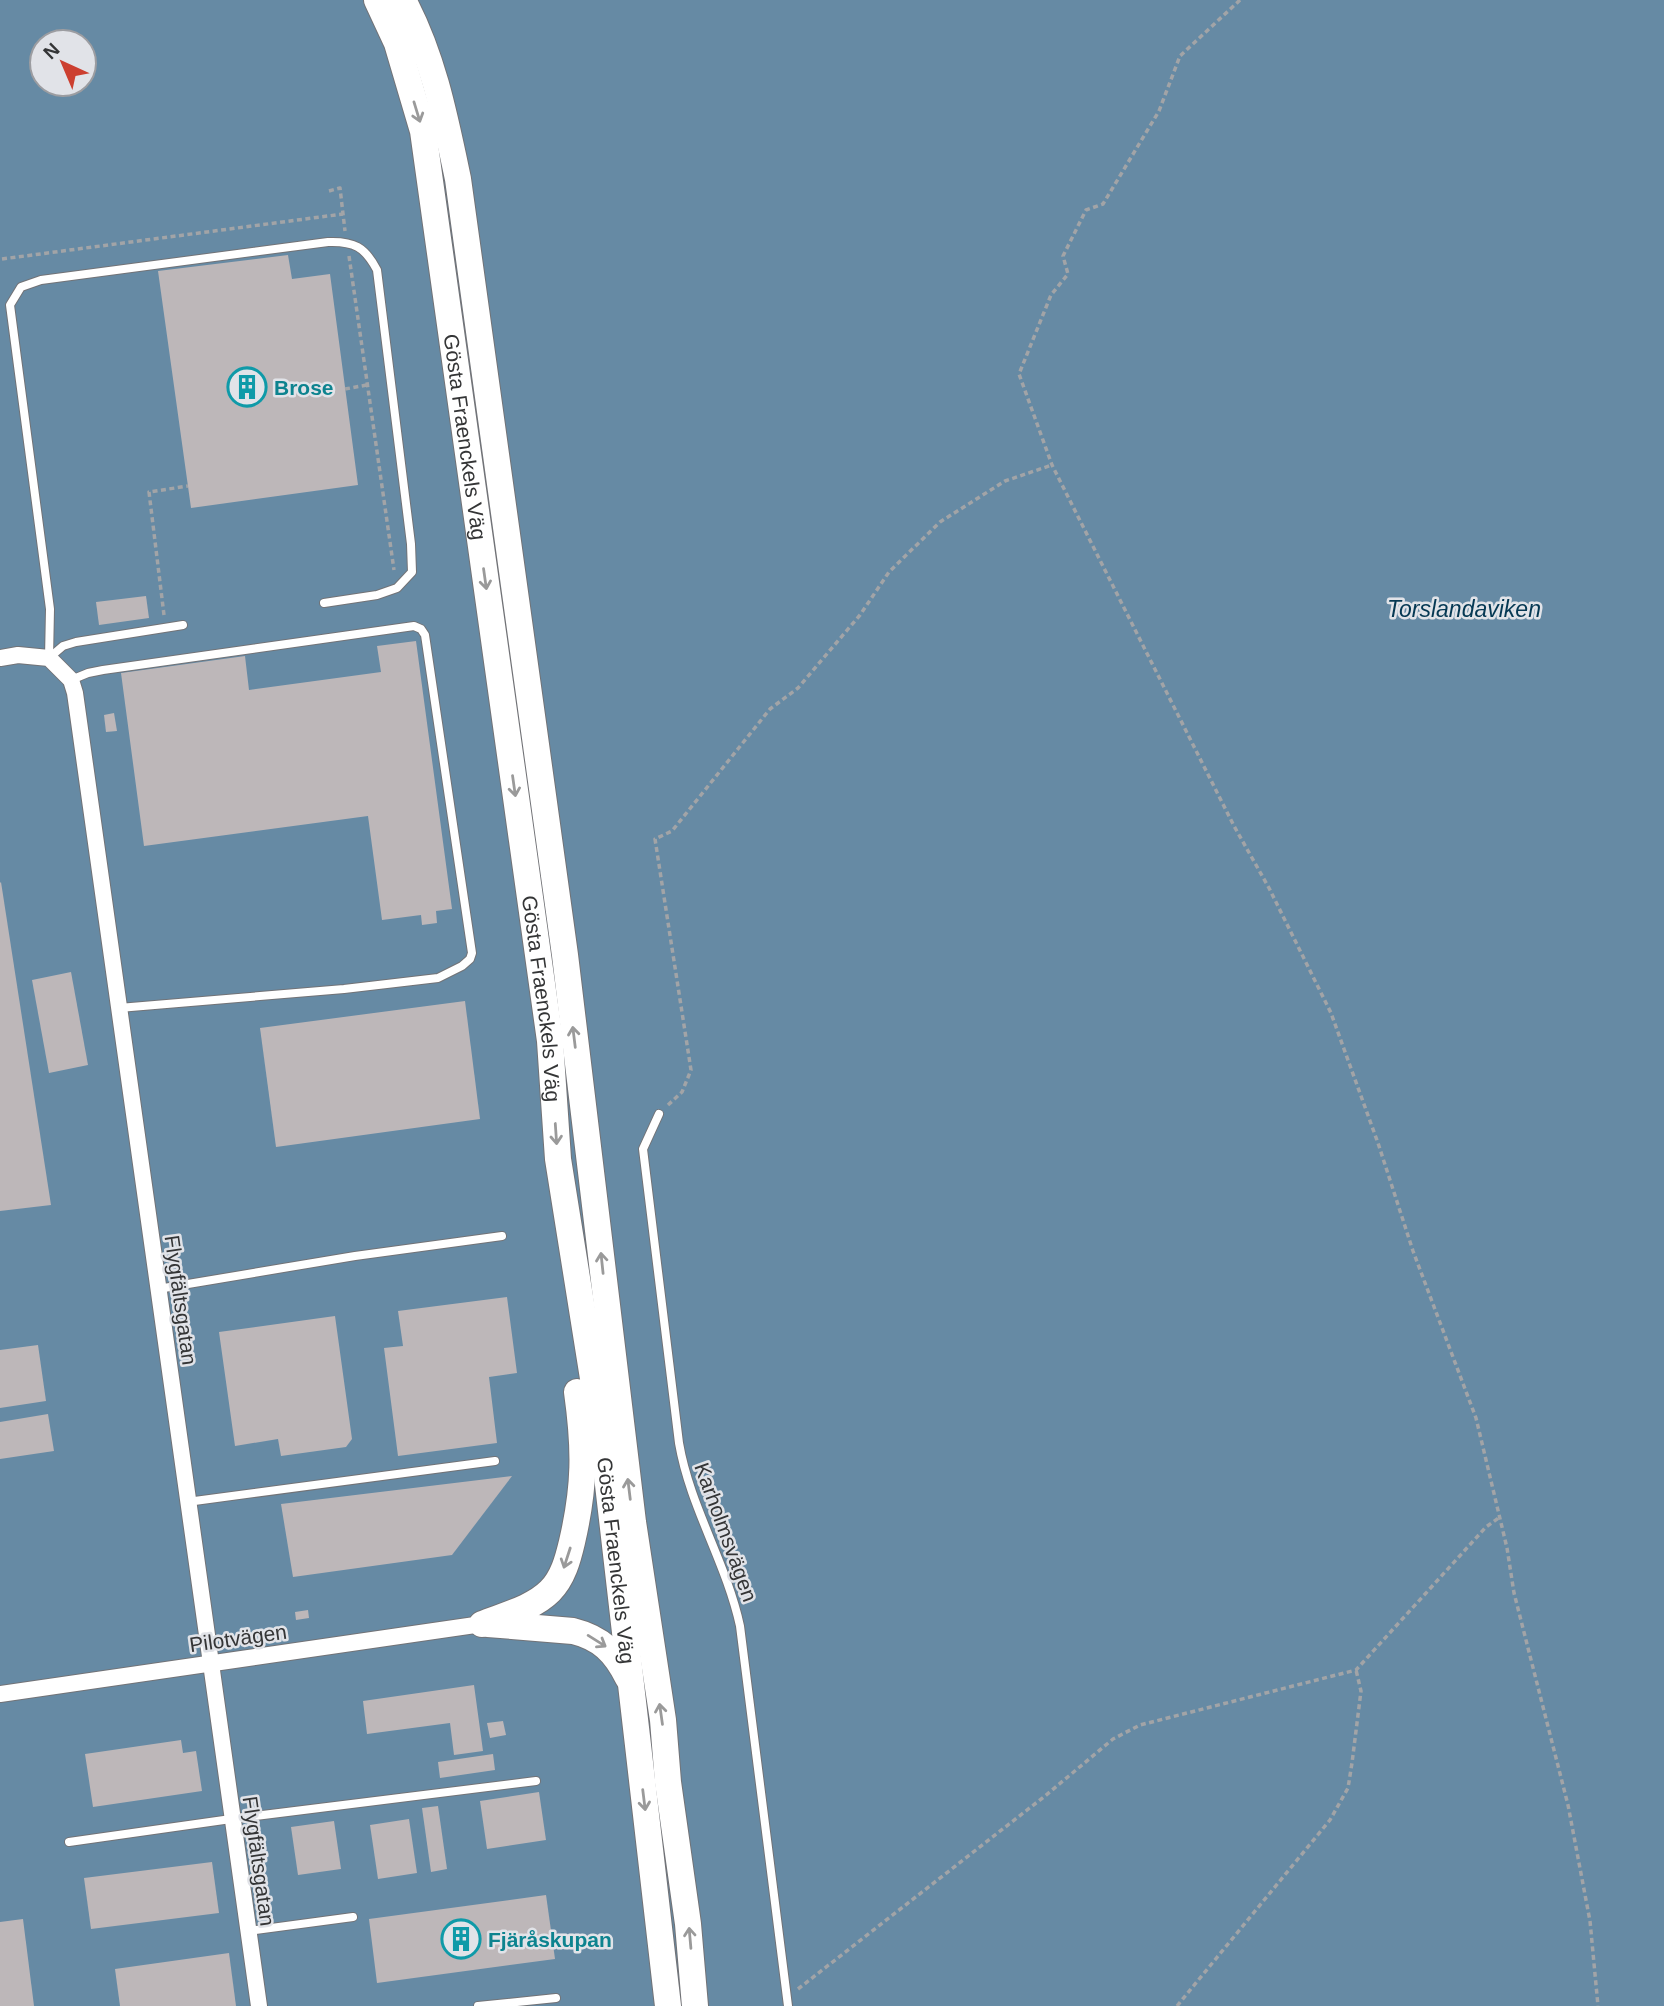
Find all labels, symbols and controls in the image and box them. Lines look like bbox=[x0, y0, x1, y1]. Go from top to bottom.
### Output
north arrow bbox=[28, 28, 98, 98]
text: N bbox=[39, 39, 64, 63]
one-way arrow bbox=[412, 101, 425, 123]
street label: Gösta Fraenckels Väg bbox=[440, 332, 491, 541]
building icon: Brose bbox=[226, 366, 268, 408]
place label: Brose bbox=[274, 376, 334, 399]
one-way arrow bbox=[479, 568, 492, 590]
water label: Torslandaviken bbox=[1387, 596, 1541, 622]
one-way arrow bbox=[508, 774, 521, 797]
street label: Gösta Fraenckels Väg bbox=[518, 894, 566, 1103]
one-way arrow bbox=[568, 1026, 581, 1049]
one-way arrow bbox=[550, 1122, 563, 1144]
street label: Flygfältsgatan bbox=[161, 1234, 201, 1366]
one-way arrow bbox=[595, 1252, 608, 1275]
street label: Gösta Fraenckels Väg bbox=[593, 1456, 640, 1665]
street label: Karholmsvägen bbox=[690, 1460, 762, 1604]
one-way arrow bbox=[622, 1478, 635, 1501]
one-way arrow bbox=[560, 1547, 573, 1569]
street label: Pilotvägen bbox=[188, 1620, 288, 1656]
one-way arrow bbox=[587, 1634, 607, 1648]
one-way arrow bbox=[655, 1703, 668, 1726]
one-way arrow bbox=[637, 1788, 650, 1811]
street label: Flygfältsgatan bbox=[239, 1795, 279, 1927]
building icon: Fjäråskupan bbox=[440, 1918, 482, 1960]
one-way arrow bbox=[683, 1927, 696, 1950]
place label: Fjäråskupan bbox=[488, 1928, 612, 1951]

